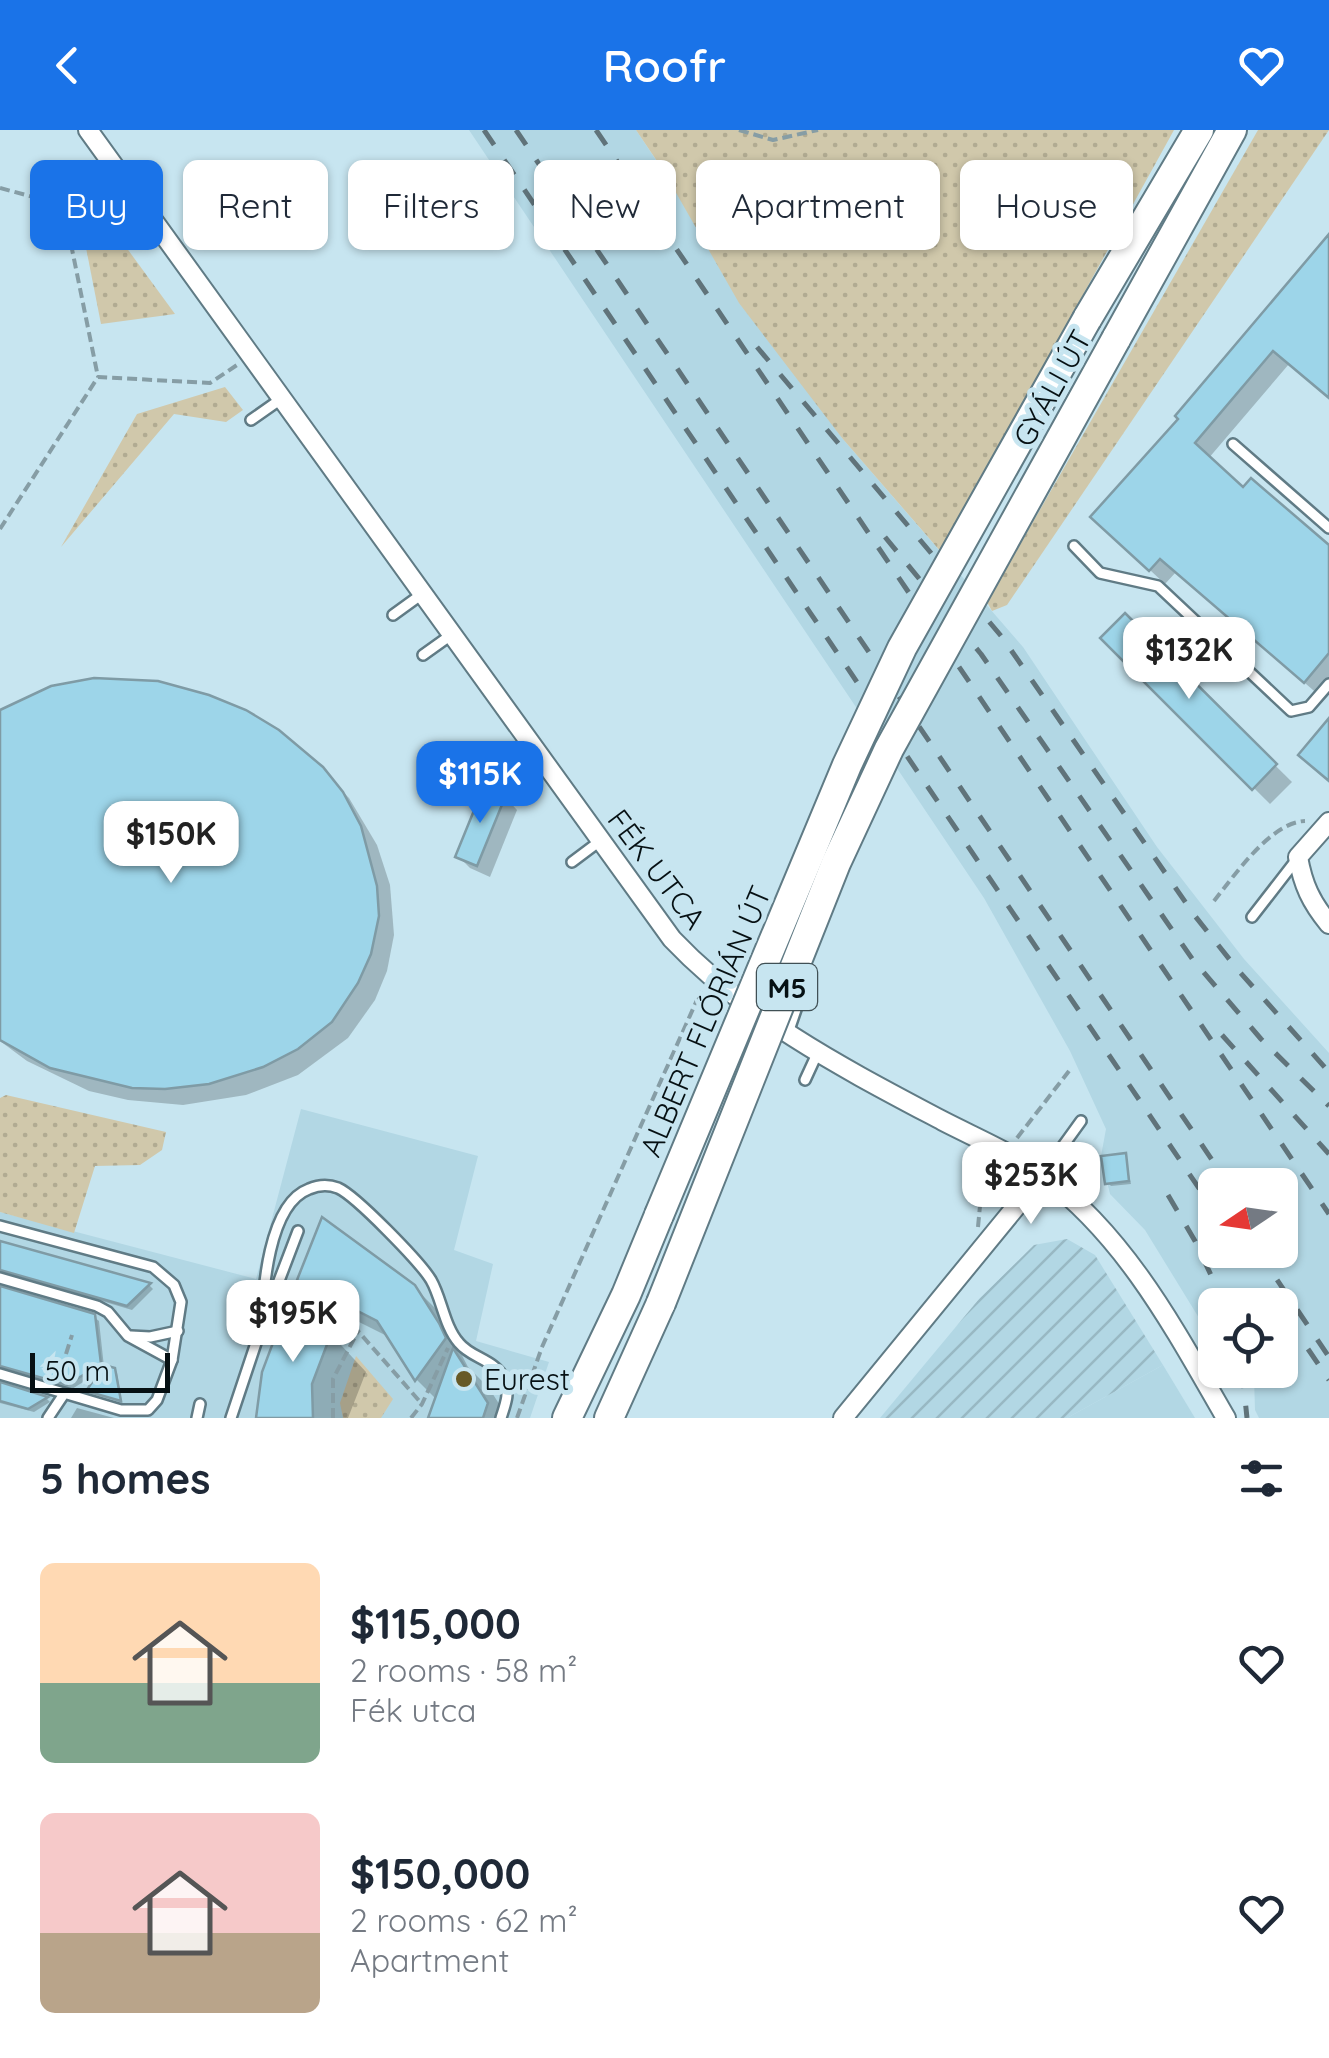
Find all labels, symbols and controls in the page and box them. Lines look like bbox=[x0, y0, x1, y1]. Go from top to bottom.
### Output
text: Roofr bbox=[603, 37, 726, 93]
icon: back bbox=[40, 38, 95, 93]
icon: heart bbox=[1234, 38, 1289, 93]
chip: Buy bbox=[30, 160, 163, 250]
chip: Rent bbox=[183, 160, 328, 250]
chip: Filters bbox=[348, 160, 514, 250]
chip: New bbox=[534, 160, 676, 250]
chip: Apartment bbox=[696, 160, 940, 250]
chip: House bbox=[960, 160, 1133, 250]
street label: GYÁLI ÚT bbox=[1004, 323, 1100, 453]
pin: $132K bbox=[1119, 617, 1259, 702]
text: $132K bbox=[1145, 629, 1233, 669]
pin: $115K bbox=[410, 741, 550, 826]
text: $115K bbox=[438, 753, 522, 793]
pin: $150K bbox=[101, 801, 241, 886]
street label: FÉK UTCA bbox=[600, 802, 714, 936]
text: $150K bbox=[126, 813, 216, 853]
street label: ALBERT FLÓRIÁN ÚT bbox=[631, 880, 779, 1162]
road number: M5 bbox=[757, 964, 817, 1010]
pin: $253K bbox=[961, 1142, 1101, 1227]
text: $253K bbox=[984, 1154, 1078, 1194]
north arrow bbox=[1198, 1168, 1298, 1268]
map controls bbox=[1198, 1168, 1298, 1388]
pin: $195K bbox=[223, 1280, 363, 1365]
button: locate bbox=[1198, 1288, 1298, 1388]
text: $195K bbox=[248, 1292, 338, 1332]
scale bar bbox=[30, 1348, 170, 1392]
text: 50 m bbox=[45, 1353, 110, 1388]
place label: Eurest bbox=[484, 1360, 570, 1398]
marker: Eurest bbox=[453, 1368, 475, 1390]
icon: filters bbox=[1234, 1451, 1289, 1506]
text: 5 homes bbox=[40, 1452, 211, 1505]
text: $115,000 bbox=[350, 1597, 521, 1650]
icon: home bbox=[120, 1603, 240, 1723]
icon: heart bbox=[1234, 1636, 1289, 1691]
text: 2 rooms · 58 m² bbox=[350, 1650, 577, 1690]
text: Fék utca bbox=[350, 1690, 476, 1730]
text: $150,000 bbox=[350, 1847, 530, 1900]
icon: home bbox=[120, 1853, 240, 1973]
icon: heart bbox=[1234, 1886, 1289, 1941]
text: 2 rooms · 62 m² bbox=[350, 1900, 578, 1940]
text: Apartment bbox=[350, 1940, 509, 1980]

